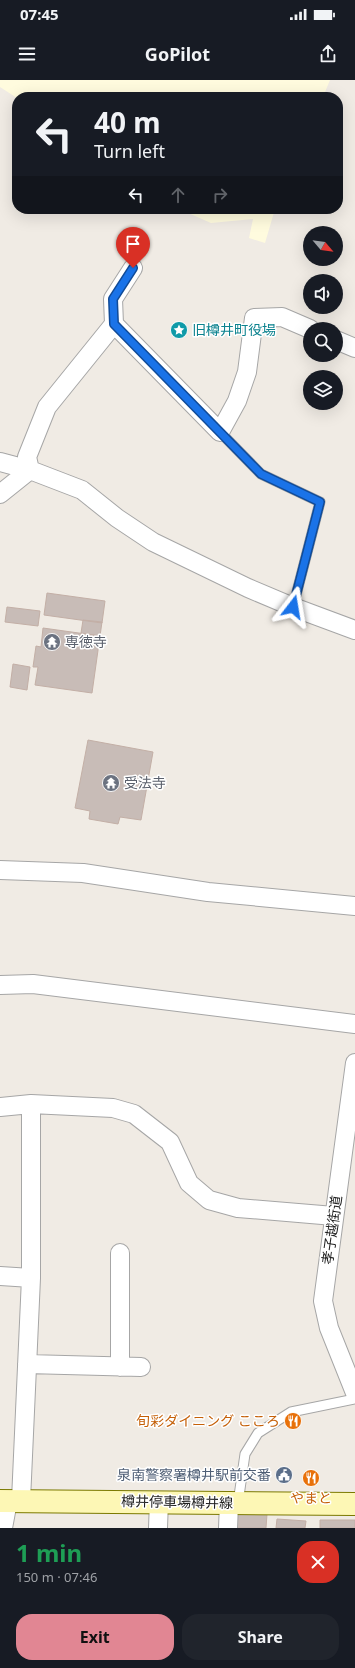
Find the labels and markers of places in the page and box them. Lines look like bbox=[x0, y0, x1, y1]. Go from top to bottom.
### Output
pin bbox=[116, 227, 150, 268]
place icon: 旧樽井町役場 bbox=[169, 320, 189, 340]
place label: 旧樽井町役場 bbox=[192, 320, 276, 339]
temple icon: 専徳寺 bbox=[42, 632, 62, 652]
place label: 専徳寺 bbox=[65, 632, 107, 651]
temple icon: 受法寺 bbox=[101, 773, 121, 793]
place label: 受法寺 bbox=[124, 773, 166, 792]
place label: 旬彩ダイニング こころ bbox=[136, 1411, 280, 1430]
restaurant icon: 旬彩ダイニング こころ bbox=[283, 1411, 303, 1431]
place label: 泉南警察署樽井駅前交番 bbox=[117, 1465, 271, 1484]
public building icon: 泉南警察署樽井駅前交番 bbox=[274, 1465, 294, 1485]
restaurant icon: やまと bbox=[301, 1468, 321, 1488]
place label: やまと bbox=[290, 1488, 332, 1507]

